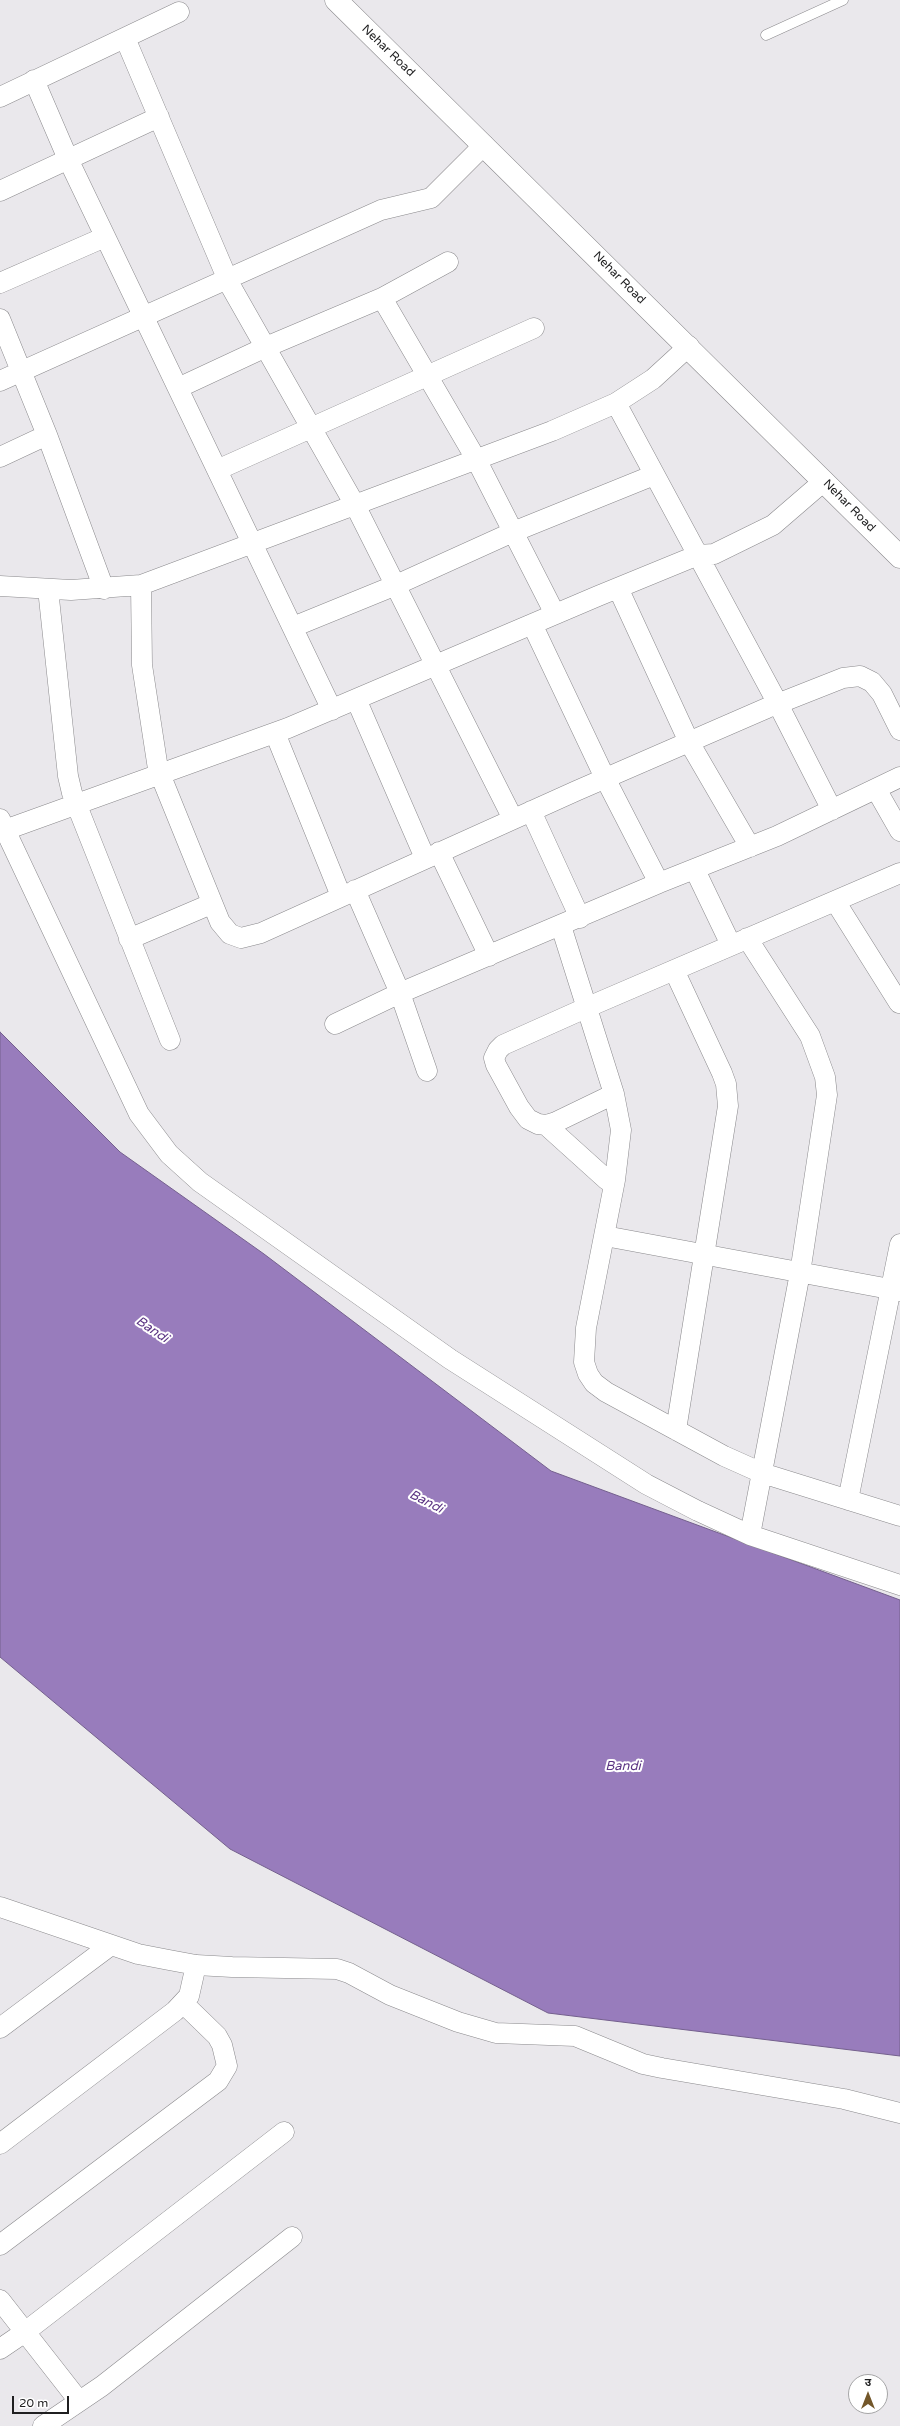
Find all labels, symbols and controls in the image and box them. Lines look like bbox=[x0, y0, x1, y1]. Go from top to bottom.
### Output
street label: Nehar Road bbox=[358, 22, 418, 80]
street label: Nehar Road bbox=[590, 249, 648, 307]
street label: Nehar Road bbox=[820, 477, 878, 535]
water label: Bandi bbox=[133, 1314, 171, 1346]
water label: Bandi bbox=[407, 1487, 445, 1517]
water label: Bandi bbox=[605, 1759, 641, 1775]
north arrow bbox=[848, 2374, 888, 2414]
text: उ bbox=[865, 2376, 871, 2389]
scale bar bbox=[14, 2388, 71, 2414]
text: 20 m bbox=[19, 2396, 48, 2410]

